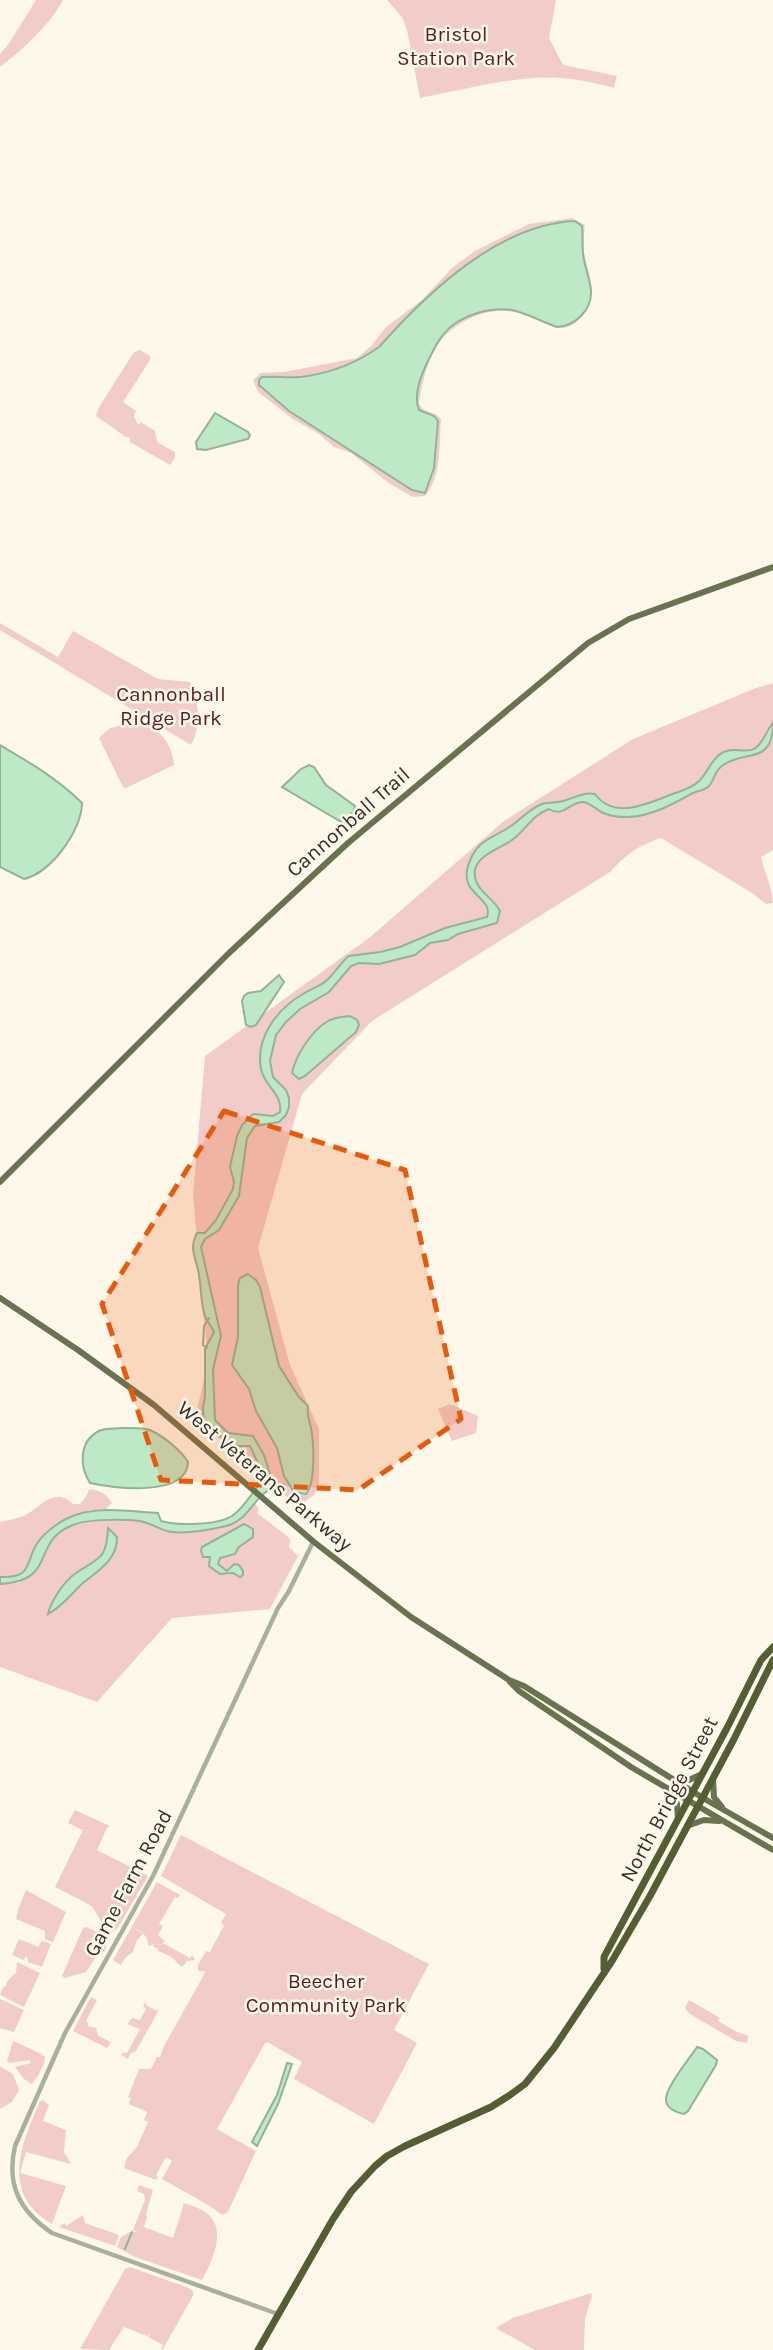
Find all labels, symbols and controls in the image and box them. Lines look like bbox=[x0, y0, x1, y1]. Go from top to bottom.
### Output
park label: Bristol Station Park bbox=[397, 22, 515, 70]
park label: Cannonball Ridge Park bbox=[116, 682, 226, 730]
street label: Cannonball Trail bbox=[282, 762, 414, 882]
street label: West Veterans Parkway bbox=[173, 1396, 357, 1556]
street label: North Bridge Street bbox=[615, 1712, 723, 1886]
street label: Game Farm Road bbox=[79, 1805, 177, 1961]
park label: Beecher Community Park bbox=[246, 1969, 406, 2017]

